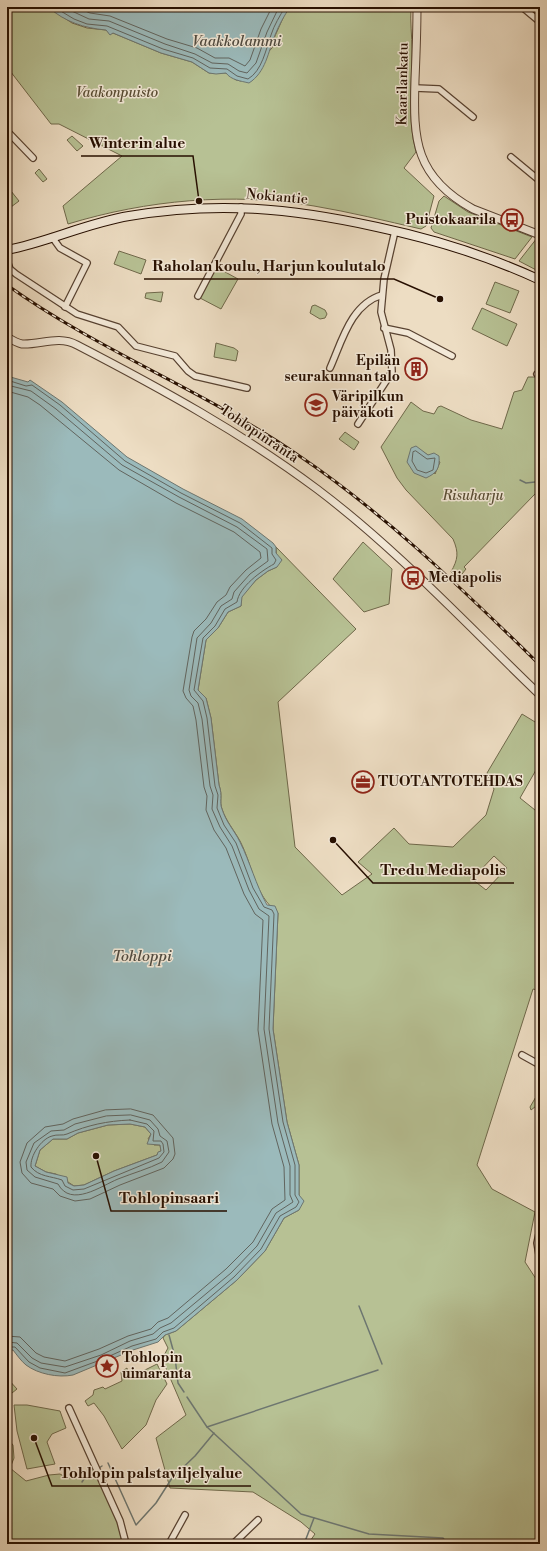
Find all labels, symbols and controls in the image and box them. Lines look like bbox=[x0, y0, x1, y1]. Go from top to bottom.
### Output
water label: Vaakkolammi bbox=[192, 32, 282, 51]
street label: Kaarilankatu bbox=[393, 42, 413, 126]
park label: Vaakonpuisto bbox=[76, 84, 158, 102]
callout: Winterin alue bbox=[81, 129, 193, 156]
text: Winterin alue bbox=[88, 134, 185, 153]
street label: Nokiantie bbox=[245, 185, 309, 209]
bus stop icon: Puistokaarila bbox=[499, 207, 525, 233]
place label: Puistokaarila bbox=[406, 211, 496, 229]
callout: Raholan koulu, Harjun koulutalo bbox=[144, 252, 394, 279]
text: Raholan koulu, Harjun koulutalo bbox=[152, 257, 386, 276]
place label: Epilän seurakunnan talo bbox=[285, 352, 400, 386]
building icon: Epilän seurakunnan talo bbox=[403, 356, 429, 382]
place label: Väripilkun päiväkoti bbox=[331, 388, 404, 422]
school or university icon: Väripilkun päiväkoti bbox=[303, 392, 329, 418]
street label: Tohlopinranta bbox=[216, 401, 303, 468]
park label: Risuharju bbox=[442, 487, 503, 505]
bus stop icon: Mediapolis bbox=[400, 565, 426, 591]
place label: Mediapolis bbox=[428, 569, 502, 587]
office icon: TUOTANTOTEHDAS bbox=[350, 769, 376, 795]
place label: TUOTANTOTEHDAS bbox=[378, 773, 523, 791]
callout: Tredu Mediapolis bbox=[373, 856, 514, 883]
text: Tredu Mediapolis bbox=[380, 861, 506, 880]
water label: Tohloppi bbox=[112, 947, 172, 966]
callout: Tohlopinsaari bbox=[111, 1184, 227, 1211]
text: Tohlopinsaari bbox=[119, 1189, 219, 1208]
place label: Tohlopin uimaranta bbox=[122, 1349, 192, 1383]
place icon: Tohlopin uimaranta bbox=[94, 1353, 120, 1379]
callout: Tohlopin palstaviljelyalue bbox=[52, 1459, 251, 1486]
text: Tohlopin palstaviljelyalue bbox=[60, 1464, 242, 1483]

